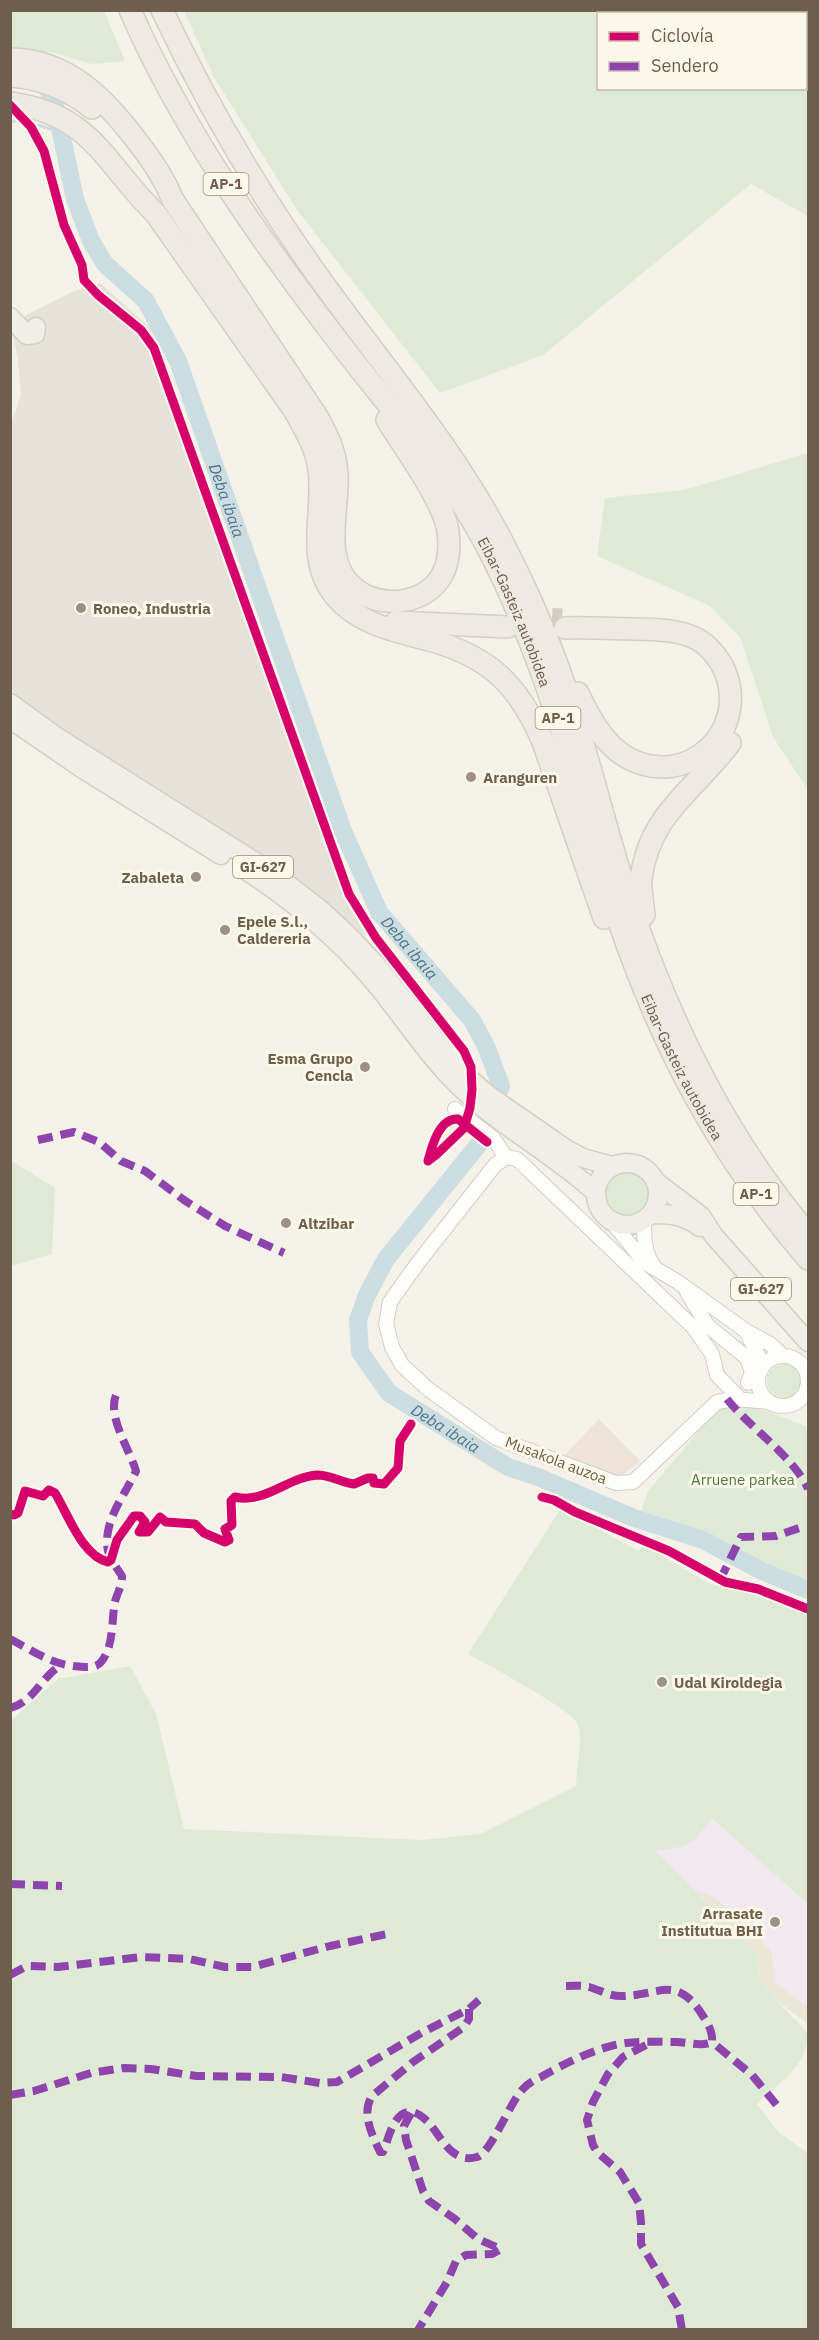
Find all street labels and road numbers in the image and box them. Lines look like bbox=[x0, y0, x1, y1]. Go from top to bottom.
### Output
road number: AP-1 bbox=[204, 173, 248, 195]
street label: Eibar-Gasteiz autobidea bbox=[474, 533, 555, 689]
road number: AP-1 bbox=[536, 707, 580, 729]
road number: GI-627 bbox=[233, 856, 293, 878]
street label: Eibar-Gasteiz autobidea bbox=[638, 991, 727, 1143]
road number: AP-1 bbox=[734, 1183, 778, 1205]
road number: GI-627 bbox=[731, 1278, 791, 1300]
street label: Musakola auzoa bbox=[502, 1432, 610, 1488]

